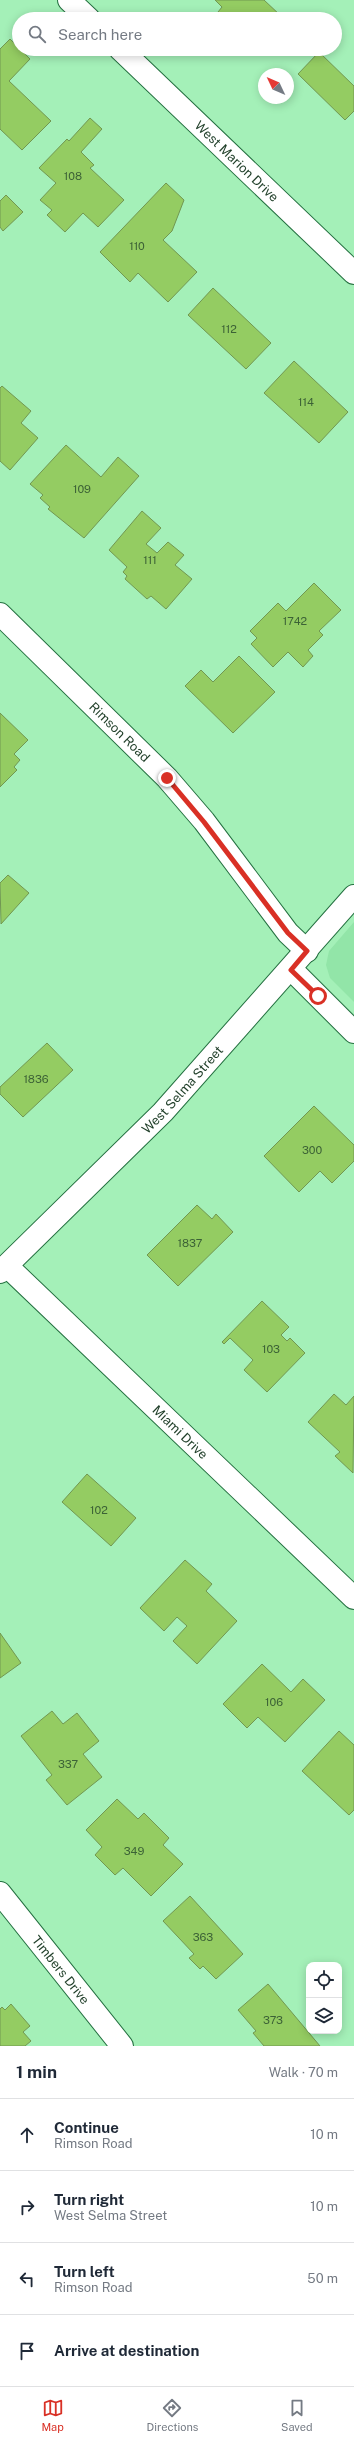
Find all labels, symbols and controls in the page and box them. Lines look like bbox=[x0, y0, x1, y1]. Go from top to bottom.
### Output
search box bbox=[12, 12, 342, 56]
icon: search bbox=[26, 23, 48, 45]
text: Search here bbox=[58, 26, 142, 43]
north arrow bbox=[258, 68, 294, 104]
street label: West Marion Drive bbox=[192, 118, 282, 205]
house number: 108 bbox=[64, 170, 82, 182]
house number: 110 bbox=[129, 240, 145, 252]
house number: 112 bbox=[221, 323, 237, 335]
house number: 114 bbox=[298, 396, 314, 408]
house number: 109 bbox=[73, 483, 91, 495]
house number: 111 bbox=[143, 554, 157, 566]
house number: 1742 bbox=[283, 615, 308, 627]
street label: Rimson Road bbox=[86, 699, 153, 765]
route end bbox=[158, 769, 176, 787]
route start bbox=[309, 987, 327, 1005]
street label: West Selma Street bbox=[139, 1043, 226, 1137]
house number: 1836 bbox=[23, 1073, 49, 1085]
house number: 300 bbox=[302, 1144, 322, 1156]
house number: 1837 bbox=[178, 1237, 203, 1249]
house number: 103 bbox=[262, 1343, 280, 1355]
street label: Miami Drive bbox=[149, 1402, 211, 1462]
house number: 102 bbox=[90, 1504, 108, 1516]
house number: 106 bbox=[265, 1696, 283, 1708]
house number: 337 bbox=[58, 1758, 78, 1770]
house number: 349 bbox=[124, 1845, 144, 1857]
house number: 363 bbox=[193, 1931, 213, 1943]
street label: Timbers Drive bbox=[29, 1933, 93, 2007]
map controls bbox=[306, 1962, 342, 2034]
button: locate bbox=[306, 1962, 342, 1998]
button: layers bbox=[306, 1998, 342, 2034]
house number: 373 bbox=[263, 2014, 283, 2026]
text: 1 min bbox=[16, 2062, 57, 2082]
text: Walk · 70 m bbox=[269, 2065, 338, 2080]
text: Continue bbox=[54, 2119, 119, 2136]
icon: ahead bbox=[16, 2124, 38, 2146]
text: 10 m bbox=[310, 2127, 338, 2142]
text: Rimson Road bbox=[54, 2136, 133, 2151]
text: Turn right bbox=[54, 2191, 124, 2208]
icon: right bbox=[16, 2196, 38, 2218]
text: 10 m bbox=[310, 2199, 338, 2214]
text: West Selma Street bbox=[54, 2208, 167, 2223]
text: Turn left bbox=[54, 2263, 115, 2280]
icon: left bbox=[16, 2268, 38, 2290]
text: 50 m bbox=[307, 2271, 338, 2286]
text: Rimson Road bbox=[54, 2280, 133, 2295]
icon: arrive bbox=[16, 2340, 38, 2362]
text: Arrive at destination bbox=[54, 2342, 199, 2359]
tab: Map bbox=[41, 2397, 64, 2433]
tab: Directions bbox=[147, 2397, 198, 2433]
tab: Saved bbox=[281, 2397, 313, 2433]

